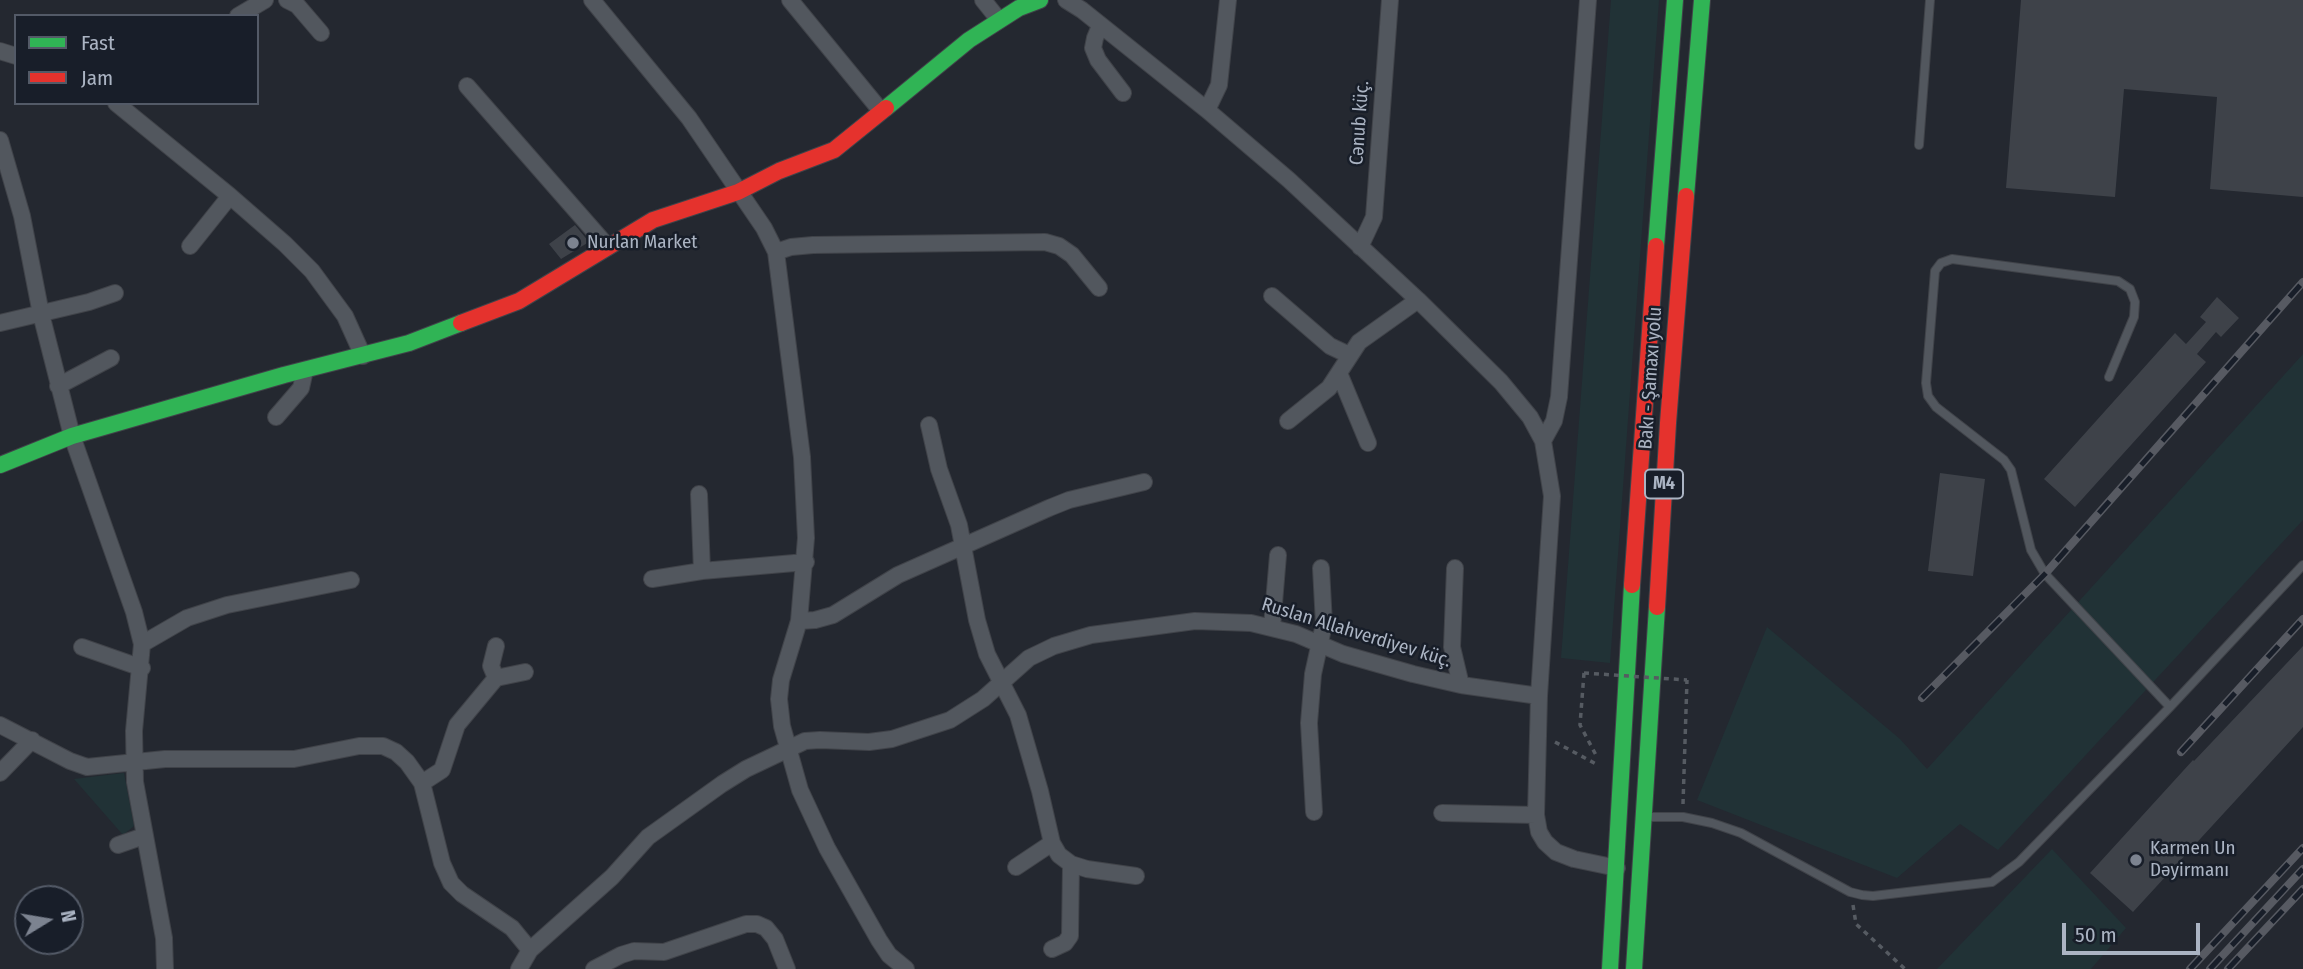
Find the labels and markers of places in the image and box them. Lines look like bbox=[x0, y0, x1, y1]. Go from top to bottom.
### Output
place label: Nurlan Market bbox=[587, 232, 698, 254]
marker: Nurlan Market bbox=[565, 235, 581, 251]
place label: Karmen Un Dəyirmanı bbox=[2150, 838, 2236, 882]
marker: Karmen Un Dəyirmanı bbox=[2128, 852, 2144, 868]

